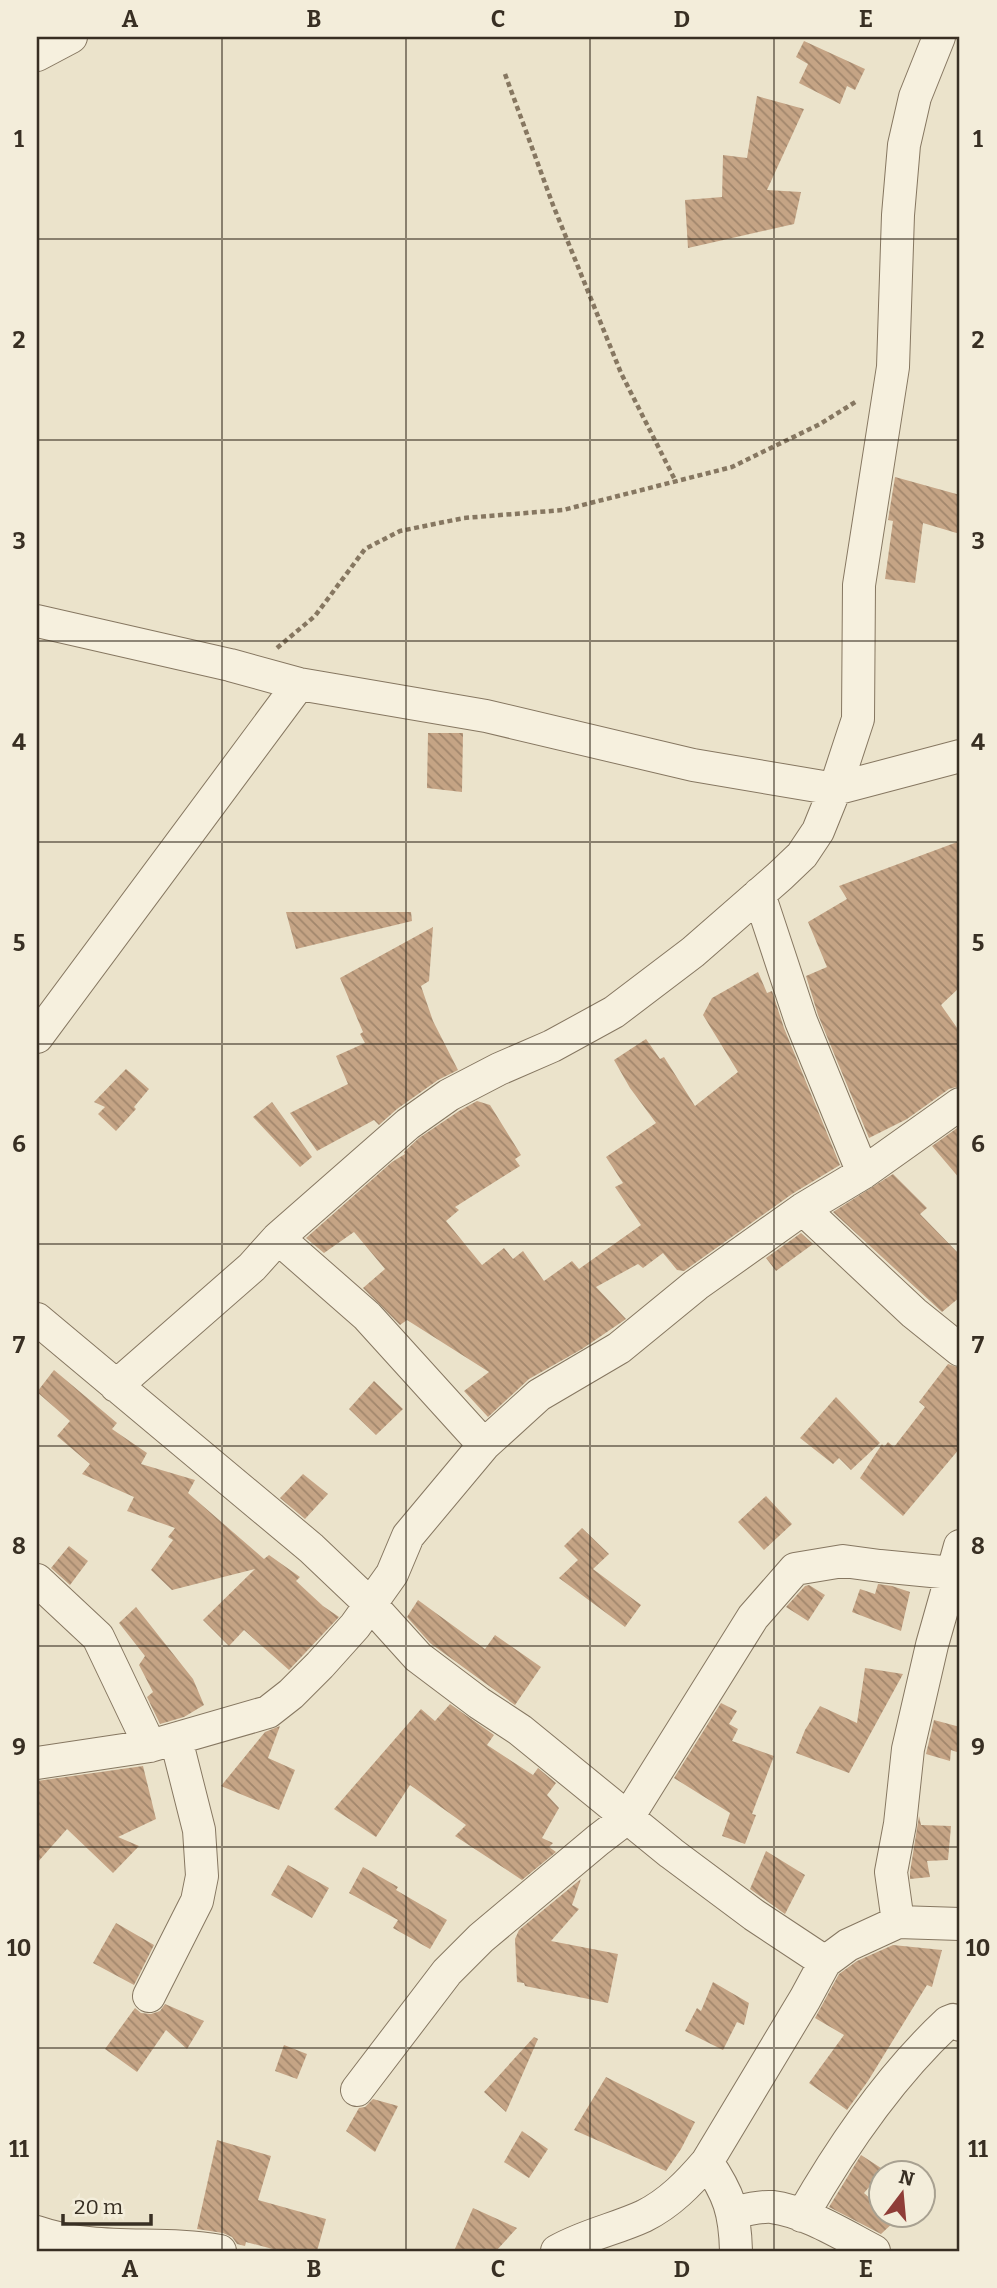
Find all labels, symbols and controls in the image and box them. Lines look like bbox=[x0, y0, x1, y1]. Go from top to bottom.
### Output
text: A bbox=[122, 5, 139, 33]
text: B bbox=[307, 5, 321, 33]
text: C bbox=[491, 5, 505, 33]
text: D bbox=[674, 5, 690, 33]
text: E bbox=[859, 5, 873, 33]
text: 1 bbox=[14, 125, 24, 153]
text: 1 bbox=[973, 125, 983, 153]
text: 2 bbox=[13, 326, 26, 354]
text: 2 bbox=[972, 326, 985, 354]
text: 3 bbox=[12, 527, 26, 555]
text: 3 bbox=[971, 527, 985, 555]
text: 4 bbox=[12, 728, 26, 756]
text: 4 bbox=[971, 728, 985, 756]
text: 5 bbox=[13, 929, 25, 957]
text: 5 bbox=[972, 929, 984, 957]
text: 6 bbox=[12, 1130, 26, 1158]
text: 6 bbox=[971, 1130, 985, 1158]
text: 7 bbox=[13, 1331, 26, 1359]
text: 7 bbox=[972, 1331, 985, 1359]
text: 8 bbox=[12, 1532, 26, 1560]
text: 8 bbox=[971, 1532, 985, 1560]
text: 9 bbox=[12, 1733, 26, 1761]
text: 9 bbox=[971, 1733, 985, 1761]
text: 10 bbox=[7, 1934, 31, 1962]
text: 10 bbox=[966, 1934, 990, 1962]
text: 11 bbox=[9, 2135, 29, 2163]
text: 11 bbox=[968, 2135, 988, 2163]
north arrow bbox=[867, 2158, 937, 2228]
text: N bbox=[896, 2165, 917, 2191]
scale bar bbox=[63, 2183, 150, 2227]
text: 20 m bbox=[74, 2194, 123, 2220]
text: A bbox=[122, 2255, 139, 2283]
text: B bbox=[307, 2255, 321, 2283]
text: C bbox=[491, 2255, 505, 2283]
text: D bbox=[674, 2255, 690, 2283]
text: E bbox=[859, 2255, 873, 2283]

